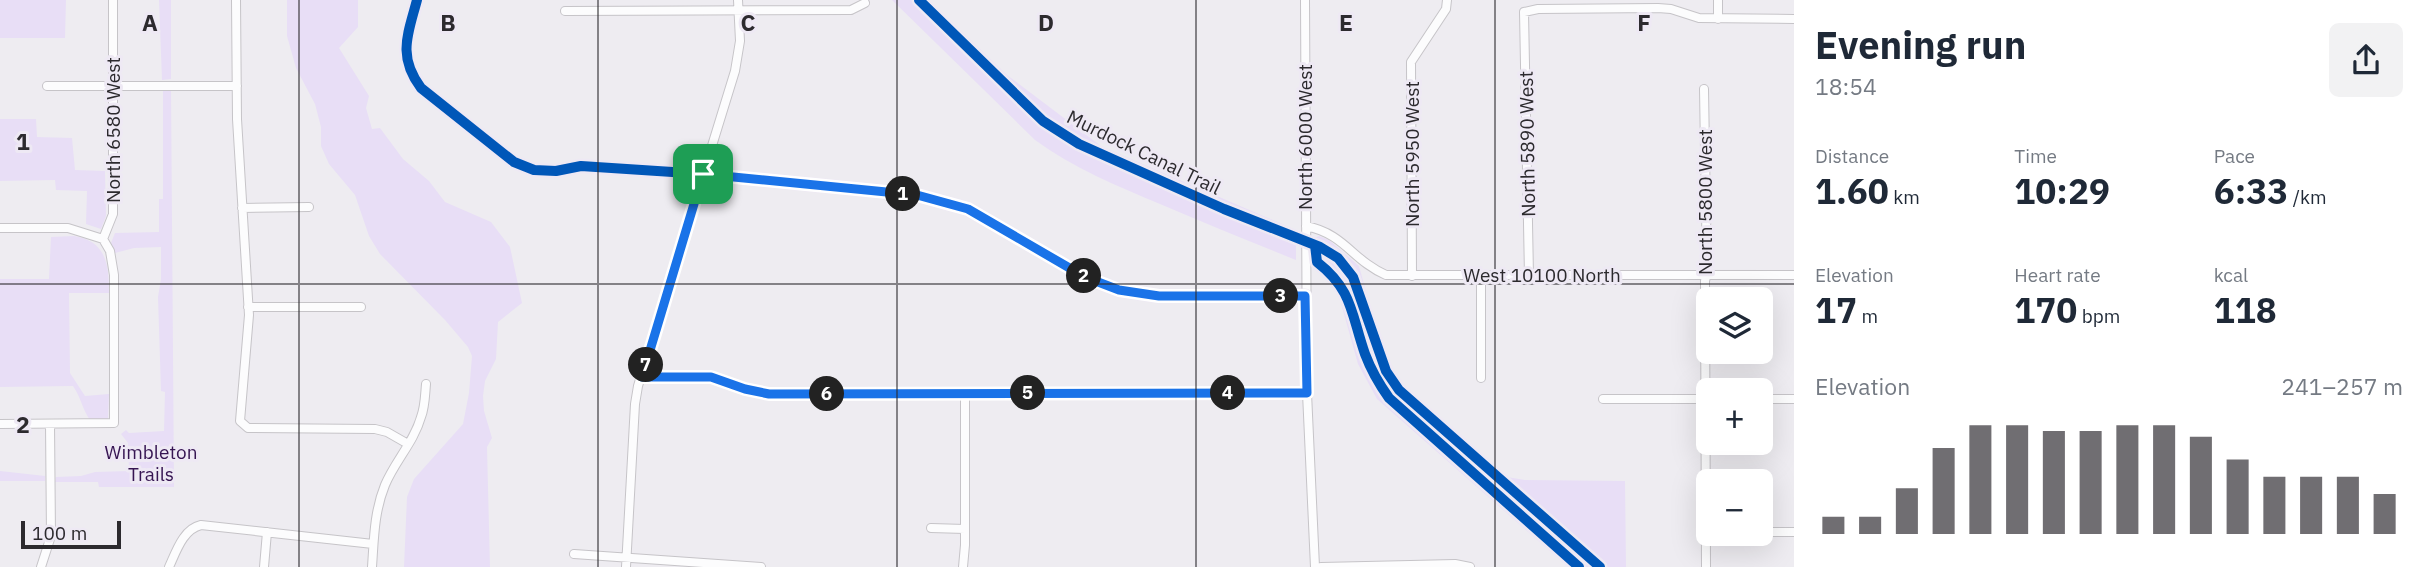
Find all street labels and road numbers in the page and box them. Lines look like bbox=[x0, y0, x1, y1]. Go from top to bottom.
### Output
street label: North 6580 West bbox=[101, 57, 125, 203]
street label: North 6000 West bbox=[1293, 64, 1317, 210]
street label: North 5890 West bbox=[1514, 71, 1540, 217]
street label: North 5950 West bbox=[1400, 81, 1424, 227]
street label: Murdock Canal Trail bbox=[1063, 104, 1225, 200]
street label: North 5800 West bbox=[1693, 129, 1717, 275]
street label: West 10100 North bbox=[1463, 263, 1621, 287]

